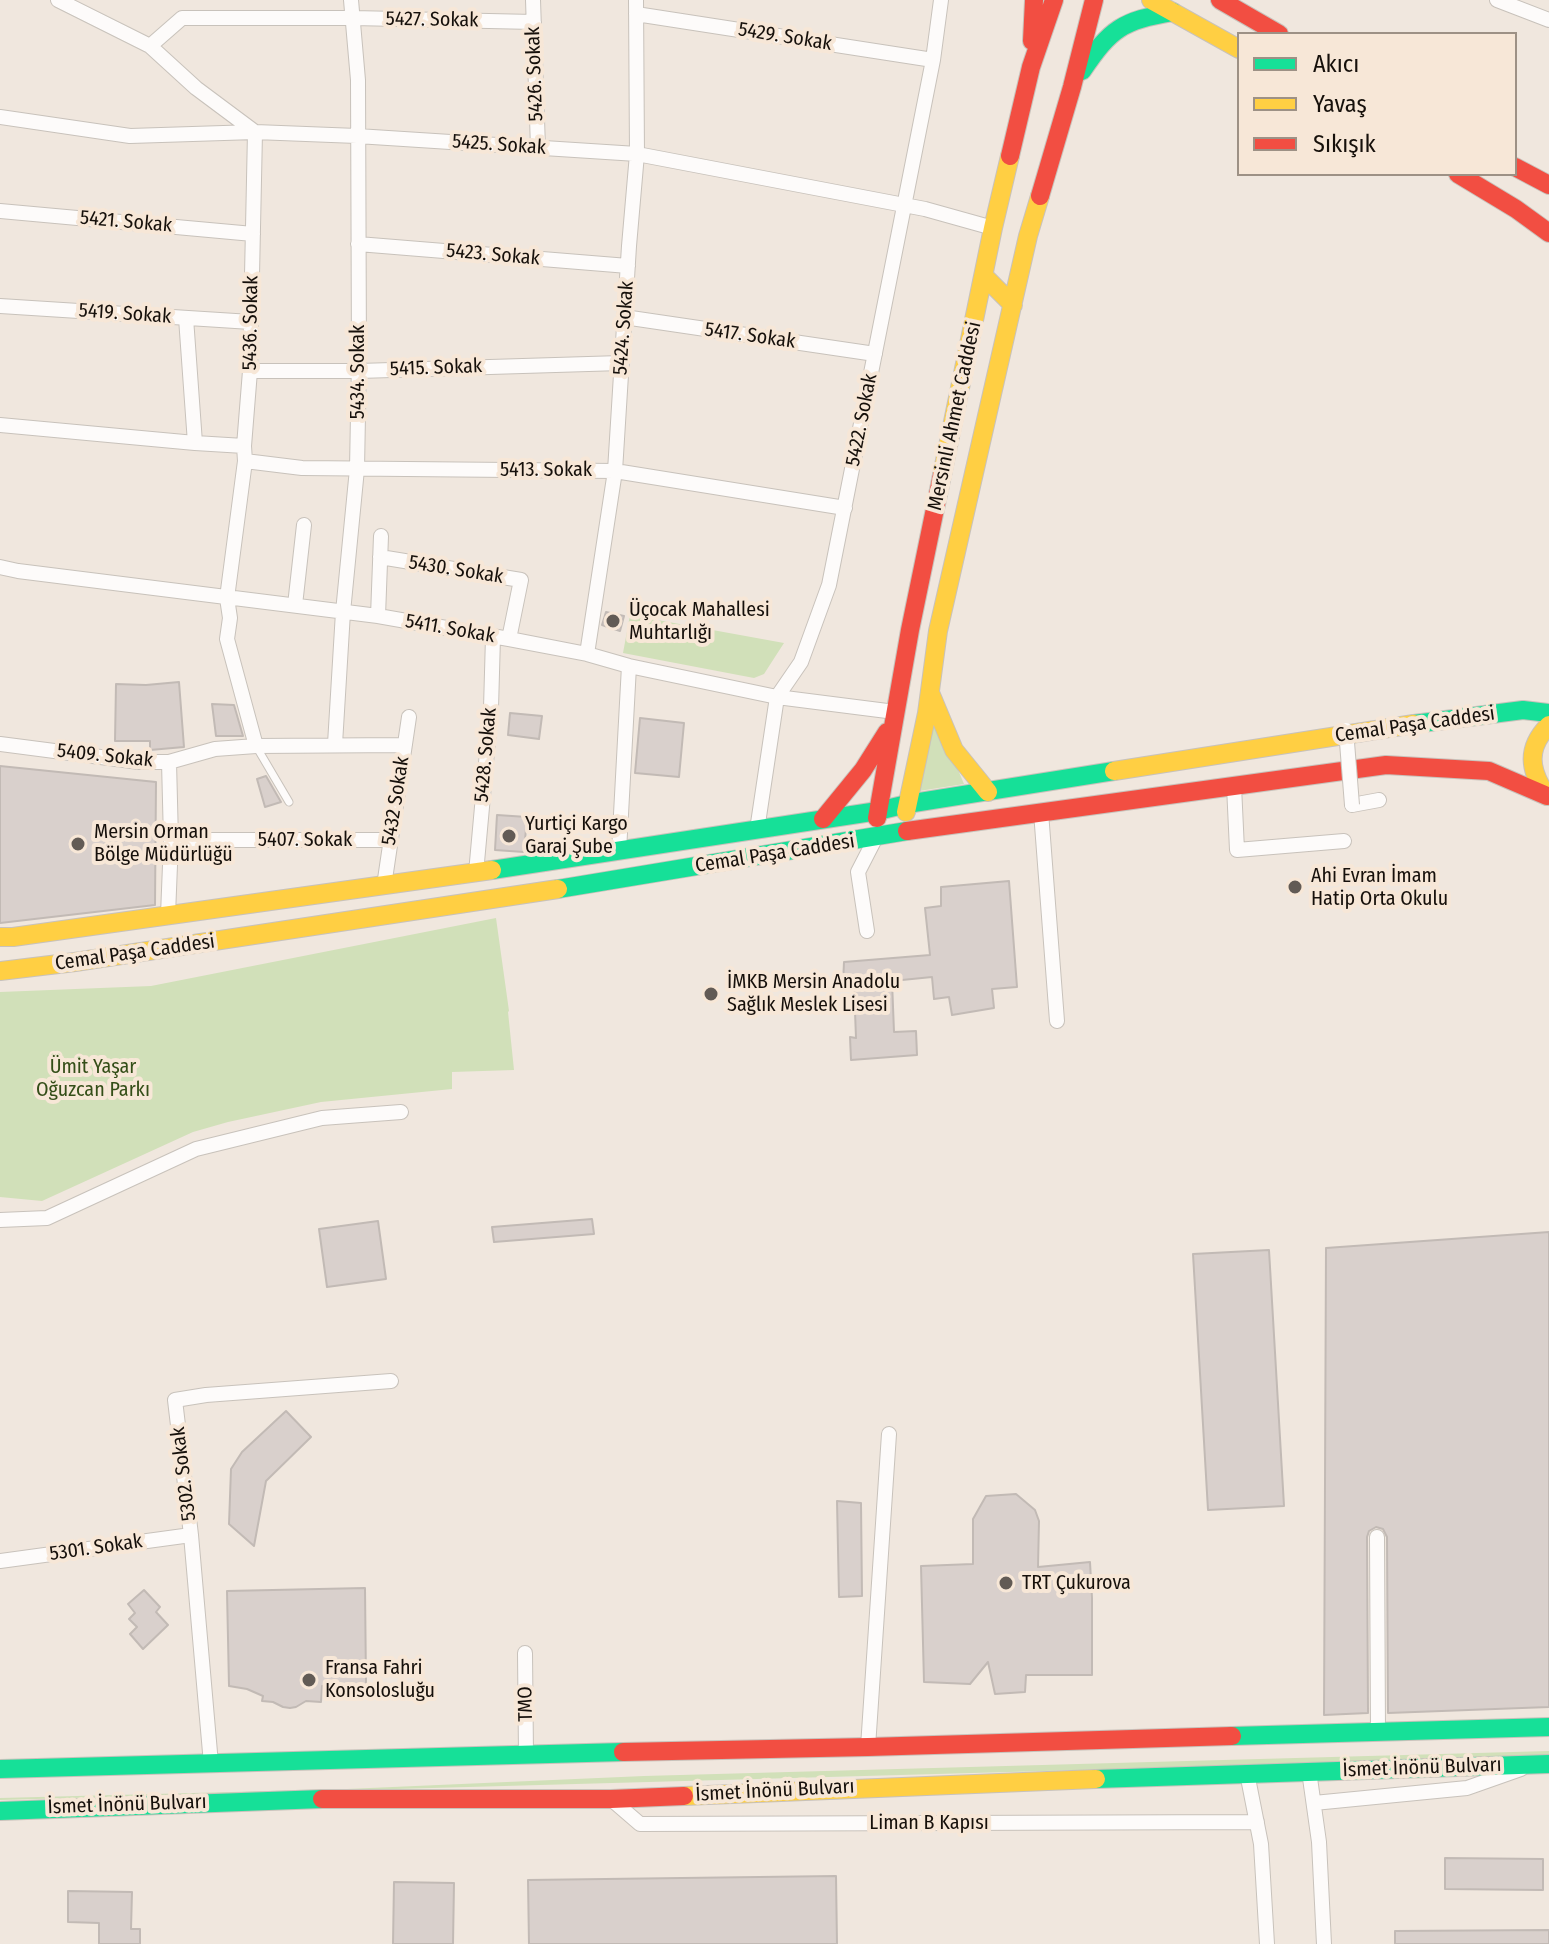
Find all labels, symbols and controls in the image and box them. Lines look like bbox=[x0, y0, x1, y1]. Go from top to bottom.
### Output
street label: 5427. Sokak bbox=[385, 7, 479, 33]
street label: 5429. Sokak bbox=[736, 18, 834, 56]
street label: 5426. Sokak bbox=[521, 26, 549, 122]
legend bbox=[1237, 32, 1517, 176]
text: Akıcı bbox=[1313, 50, 1359, 78]
text: Yavaş bbox=[1313, 90, 1367, 118]
street label: 5425. Sokak bbox=[451, 130, 547, 160]
text: Sıkışık bbox=[1313, 130, 1376, 158]
street label: 5421. Sokak bbox=[79, 206, 173, 238]
street label: 5423. Sokak bbox=[445, 239, 541, 271]
street label: 5436. Sokak bbox=[238, 275, 264, 371]
street label: 5424. Sokak bbox=[609, 280, 639, 376]
street label: 5419. Sokak bbox=[78, 299, 172, 329]
street label: 5417. Sokak bbox=[703, 318, 797, 354]
street label: Mersinli Ahmet Caddesi bbox=[923, 320, 987, 512]
street label: 5434. Sokak bbox=[346, 325, 370, 419]
street label: 5415. Sokak bbox=[389, 354, 483, 382]
street label: 5422. Sokak bbox=[841, 372, 883, 468]
street label: 5413. Sokak bbox=[500, 458, 592, 482]
street label: 5430. Sokak bbox=[407, 551, 505, 589]
place label: Üçocak Mahallesi Muhtarlığı bbox=[629, 598, 770, 645]
street label: 5411. Sokak bbox=[403, 609, 497, 649]
marker: Üçocak Mahallesi Muhtarlığı bbox=[604, 612, 622, 630]
street label: Cemal Paşa Caddesi bbox=[1333, 702, 1497, 748]
street label: 5428. Sokak bbox=[470, 707, 502, 803]
street label: 5409. Sokak bbox=[56, 739, 154, 773]
street label: 5432 Sokak bbox=[377, 755, 415, 847]
place label: Yurtiçi Kargo Garaj Şube bbox=[525, 812, 628, 859]
place label: Mersin Orman Bölge Müdürlüğü bbox=[94, 820, 233, 867]
marker: Yurtiçi Kargo Garaj Şube bbox=[500, 827, 518, 845]
street label: 5407. Sokak bbox=[258, 828, 352, 852]
street label: Cemal Paşa Caddesi bbox=[693, 830, 857, 878]
marker: Mersin Orman Bölge Müdürlüğü bbox=[69, 835, 87, 853]
place label: Ahi Evran İmam Hatip Orta Okulu bbox=[1311, 864, 1448, 911]
marker: Ahi Evran İmam Hatip Orta Okulu bbox=[1286, 878, 1304, 896]
street label: Cemal Paşa Caddesi bbox=[53, 930, 217, 976]
place label: İMKB Mersin Anadolu Sağlık Meslek Lisesi bbox=[727, 970, 900, 1017]
marker: İMKB Mersin Anadolu Sağlık Meslek Lisesi bbox=[702, 985, 720, 1003]
park label: Ümit Yaşar Oğuzcan Parkı bbox=[36, 1055, 150, 1102]
street label: 5302. Sokak bbox=[166, 1426, 202, 1522]
street label: 5301. Sokak bbox=[48, 1530, 144, 1566]
place label: TRT Çukurova bbox=[1022, 1571, 1131, 1595]
marker: TRT Çukurova bbox=[997, 1574, 1015, 1592]
place label: Fransa Fahri Konsolosluğu bbox=[325, 1656, 435, 1703]
marker: Fransa Fahri Konsolosluğu bbox=[300, 1671, 318, 1689]
street label: TMO bbox=[514, 1686, 538, 1722]
street label: İsmet İnönü Bulvarı bbox=[1342, 1753, 1502, 1783]
street label: İsmet İnönü Bulvarı bbox=[695, 1775, 855, 1807]
street label: İsmet İnönü Bulvarı bbox=[47, 1790, 207, 1820]
street label: Liman B Kapısı bbox=[869, 1811, 989, 1835]

